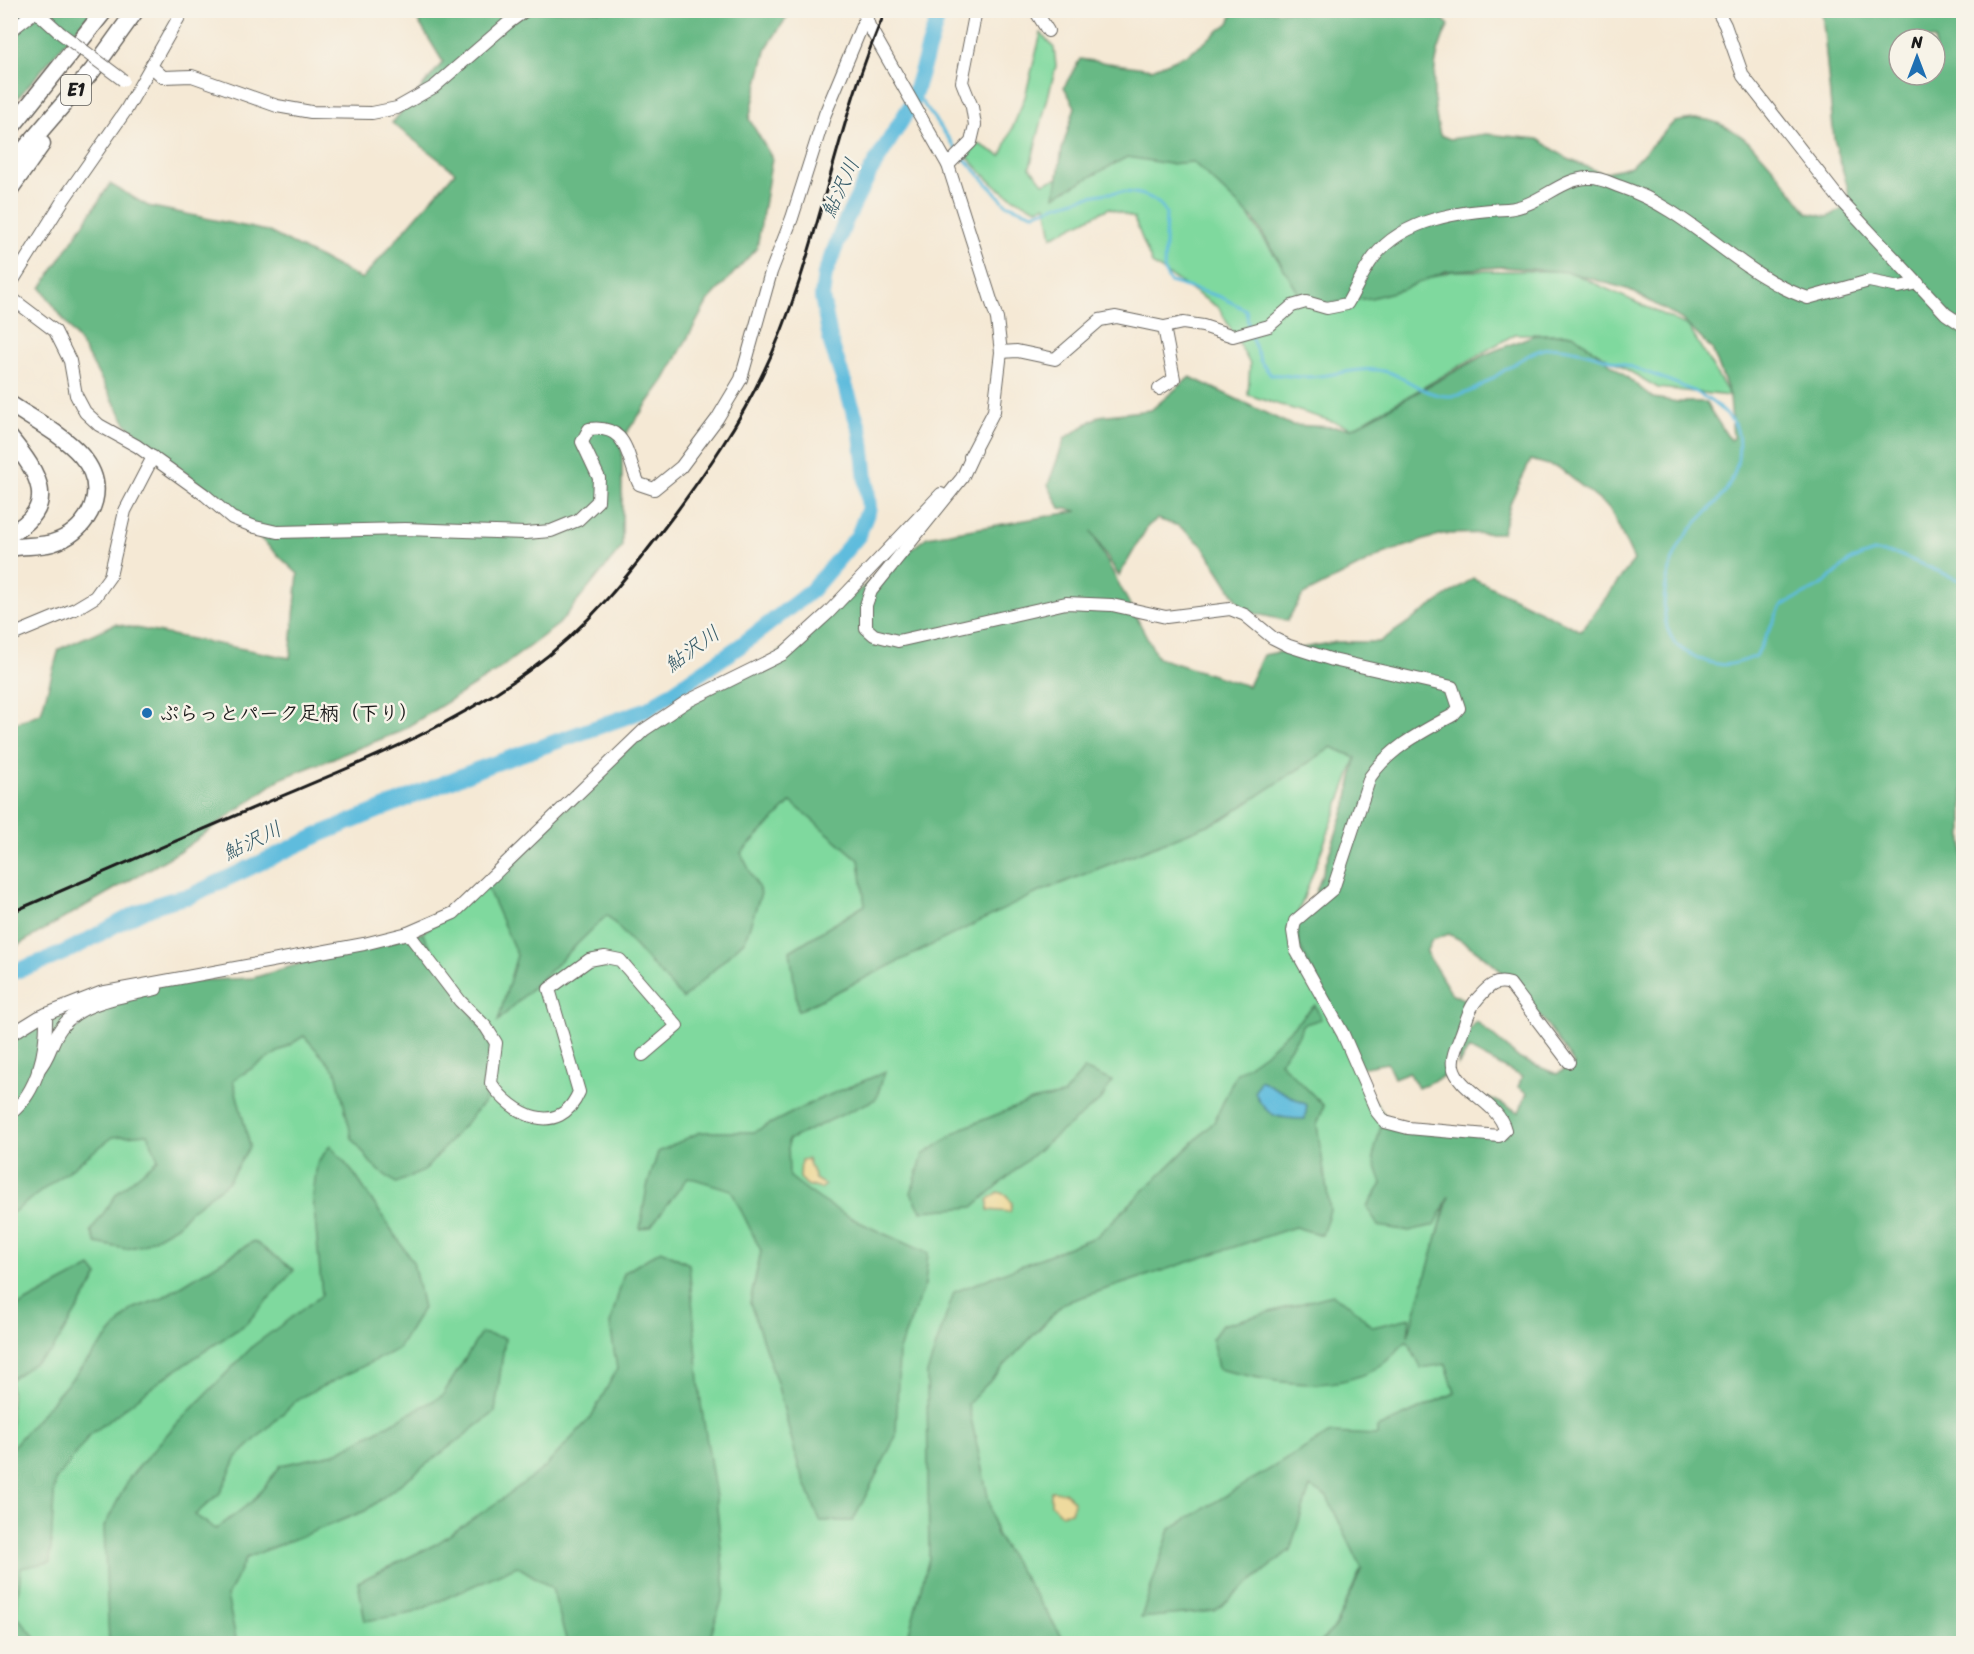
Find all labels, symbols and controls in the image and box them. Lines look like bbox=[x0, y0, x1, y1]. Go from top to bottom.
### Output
north arrow bbox=[1887, 27, 1947, 87]
text: N bbox=[1910, 28, 1923, 57]
road number: E1 bbox=[61, 75, 91, 105]
water label: 鮎沢川 bbox=[809, 151, 871, 225]
water label: 鮎沢川 bbox=[655, 615, 729, 683]
place label: ぷらっとパーク足柄（下り） bbox=[159, 696, 419, 731]
marker: ぷらっとパーク足柄（下り） bbox=[140, 706, 154, 720]
water label: 鮎沢川 bbox=[215, 810, 289, 872]

